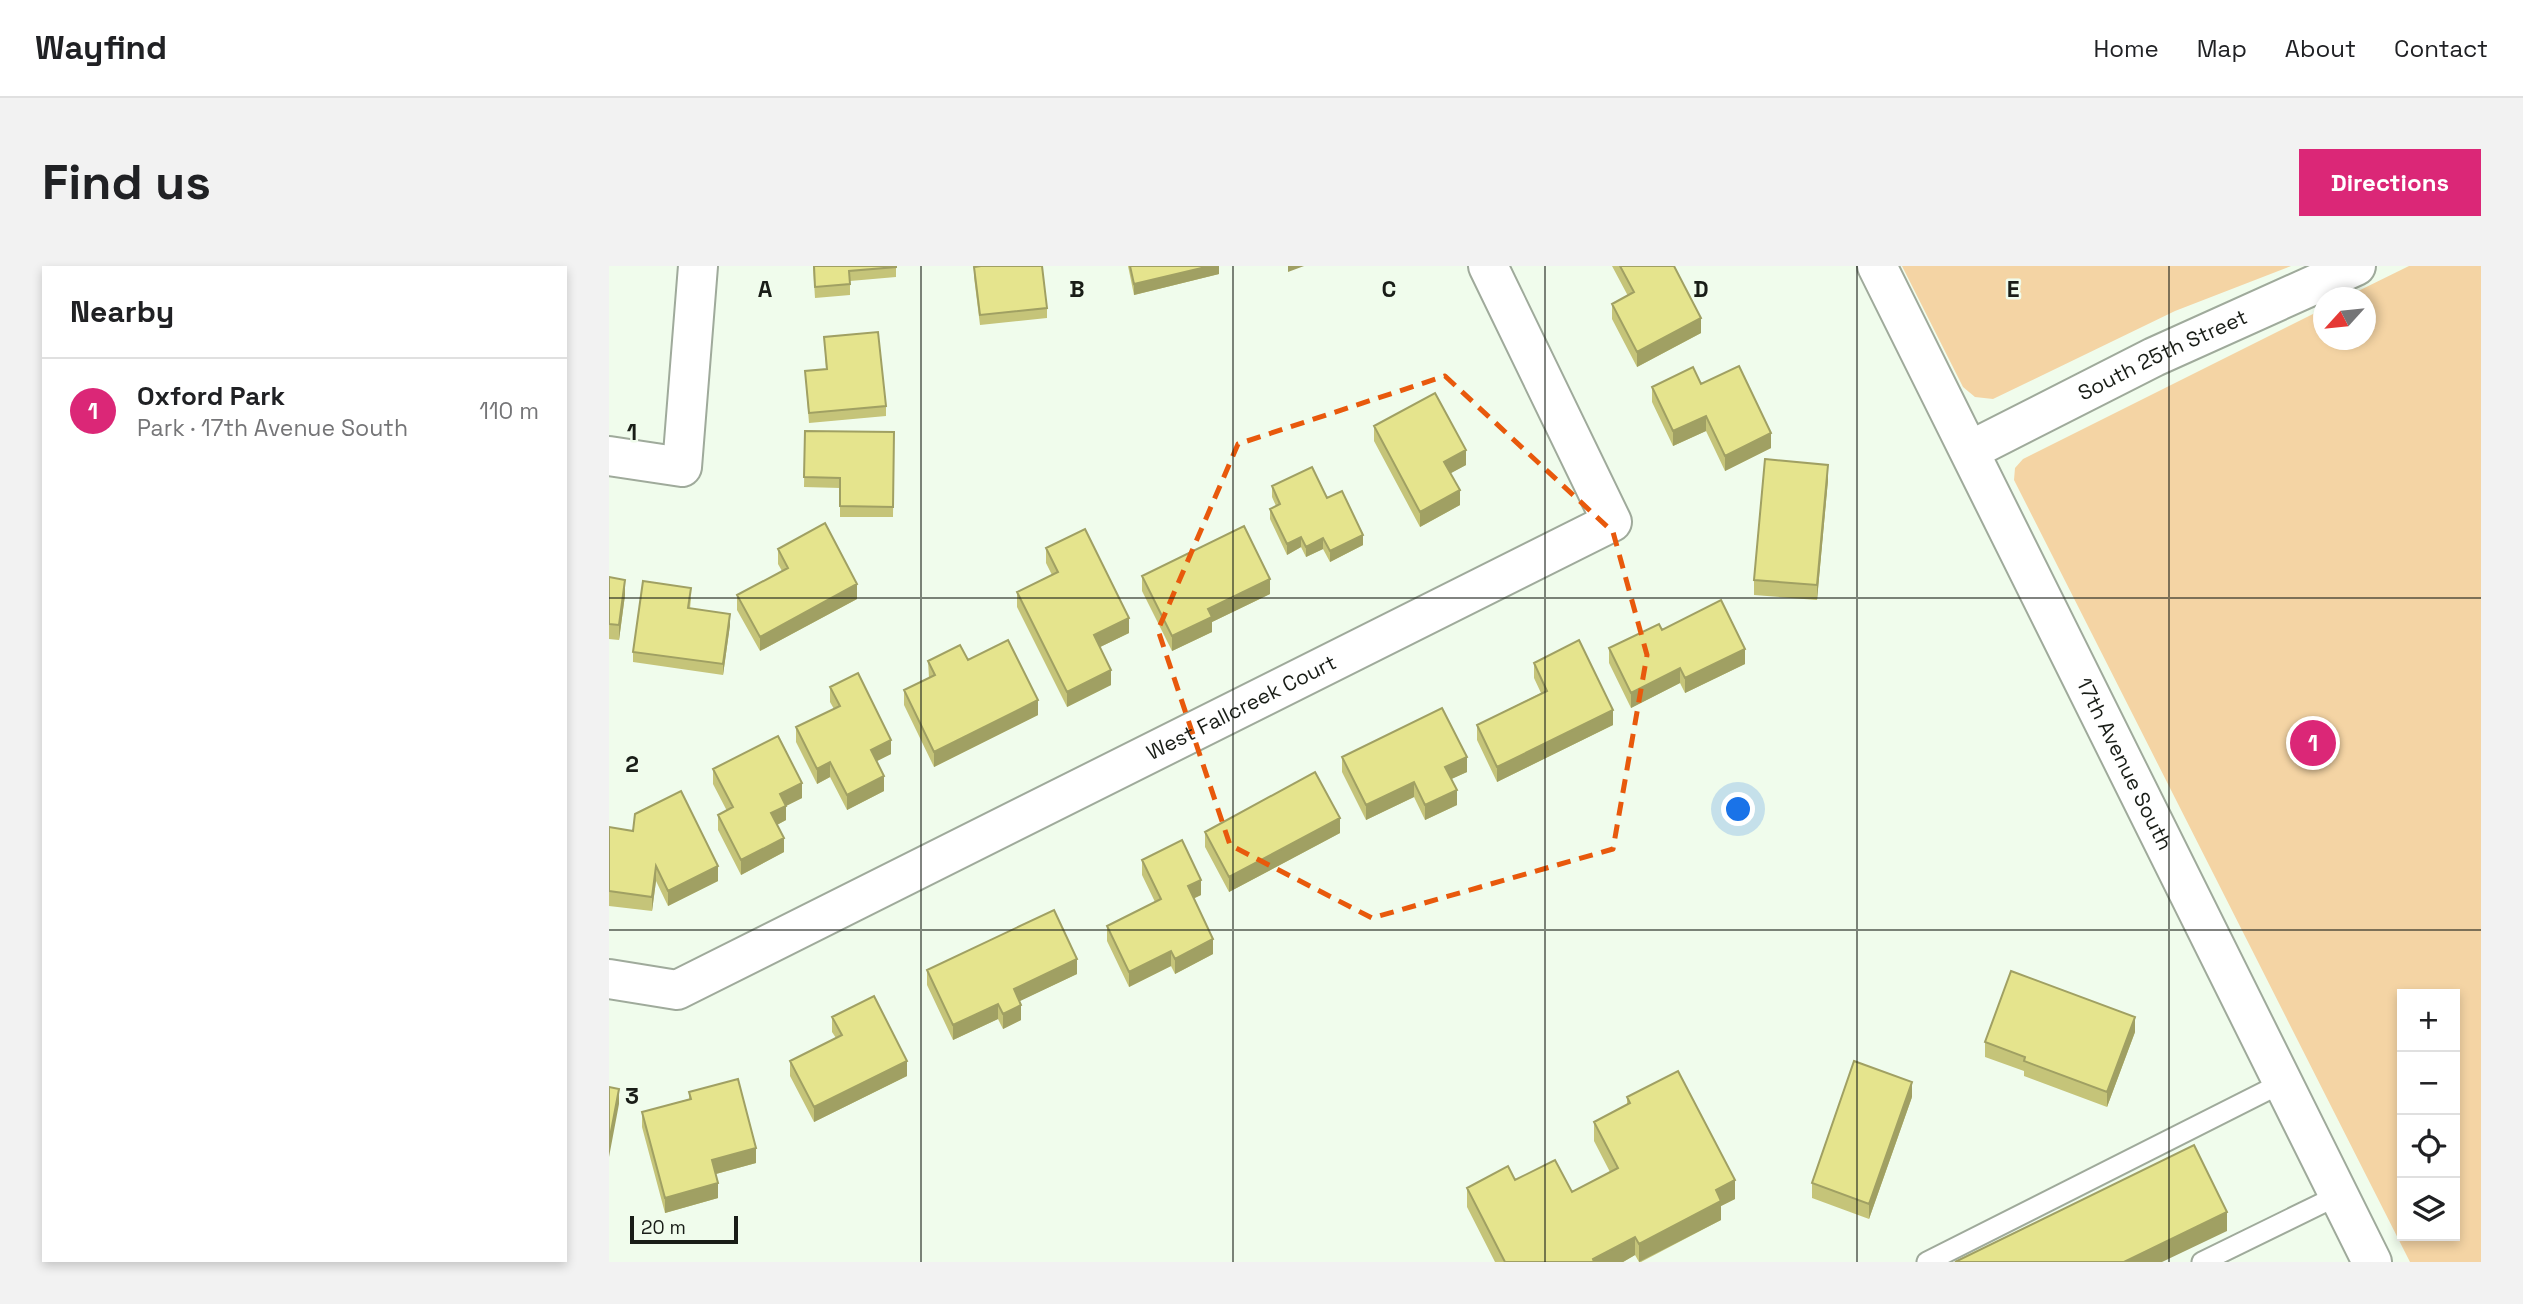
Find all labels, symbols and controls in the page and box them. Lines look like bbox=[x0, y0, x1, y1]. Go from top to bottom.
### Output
text: Wayfind bbox=[35, 27, 167, 69]
text: Home bbox=[2093, 33, 2159, 64]
text: Map bbox=[2197, 33, 2247, 64]
text: About bbox=[2285, 33, 2356, 64]
text: Contact bbox=[2394, 33, 2488, 64]
button: Directions bbox=[2299, 149, 2481, 216]
text: Find us bbox=[42, 151, 211, 213]
text: A bbox=[758, 274, 773, 304]
text: B bbox=[1069, 274, 1085, 304]
text: C bbox=[1382, 274, 1396, 304]
text: D bbox=[1693, 274, 1709, 304]
text: E bbox=[2007, 274, 2019, 304]
north arrow bbox=[2313, 287, 2376, 350]
text: Nearby bbox=[70, 292, 174, 331]
street label: South 25th Street bbox=[2073, 303, 2251, 406]
text: Oxford Park bbox=[137, 379, 285, 413]
text: 1 bbox=[88, 396, 98, 426]
text: 110 m bbox=[479, 396, 539, 426]
text: Park · 17th Avenue South bbox=[137, 413, 408, 443]
text: 1 bbox=[627, 417, 637, 447]
street label: West Fallcreek Court bbox=[1142, 648, 1340, 766]
street label: 17th Avenue South bbox=[2071, 673, 2179, 854]
pin: 1 bbox=[2290, 717, 2336, 769]
text: 2 bbox=[625, 749, 639, 779]
your location bbox=[1721, 792, 1755, 826]
map controls bbox=[2397, 989, 2460, 1241]
button: + bbox=[2397, 989, 2460, 1052]
button: − bbox=[2397, 1052, 2460, 1115]
text: 3 bbox=[625, 1081, 639, 1111]
button: locate bbox=[2397, 1115, 2460, 1178]
button: layers bbox=[2397, 1178, 2460, 1241]
scale bar bbox=[630, 1213, 739, 1245]
text: 20 m bbox=[641, 1215, 686, 1240]

